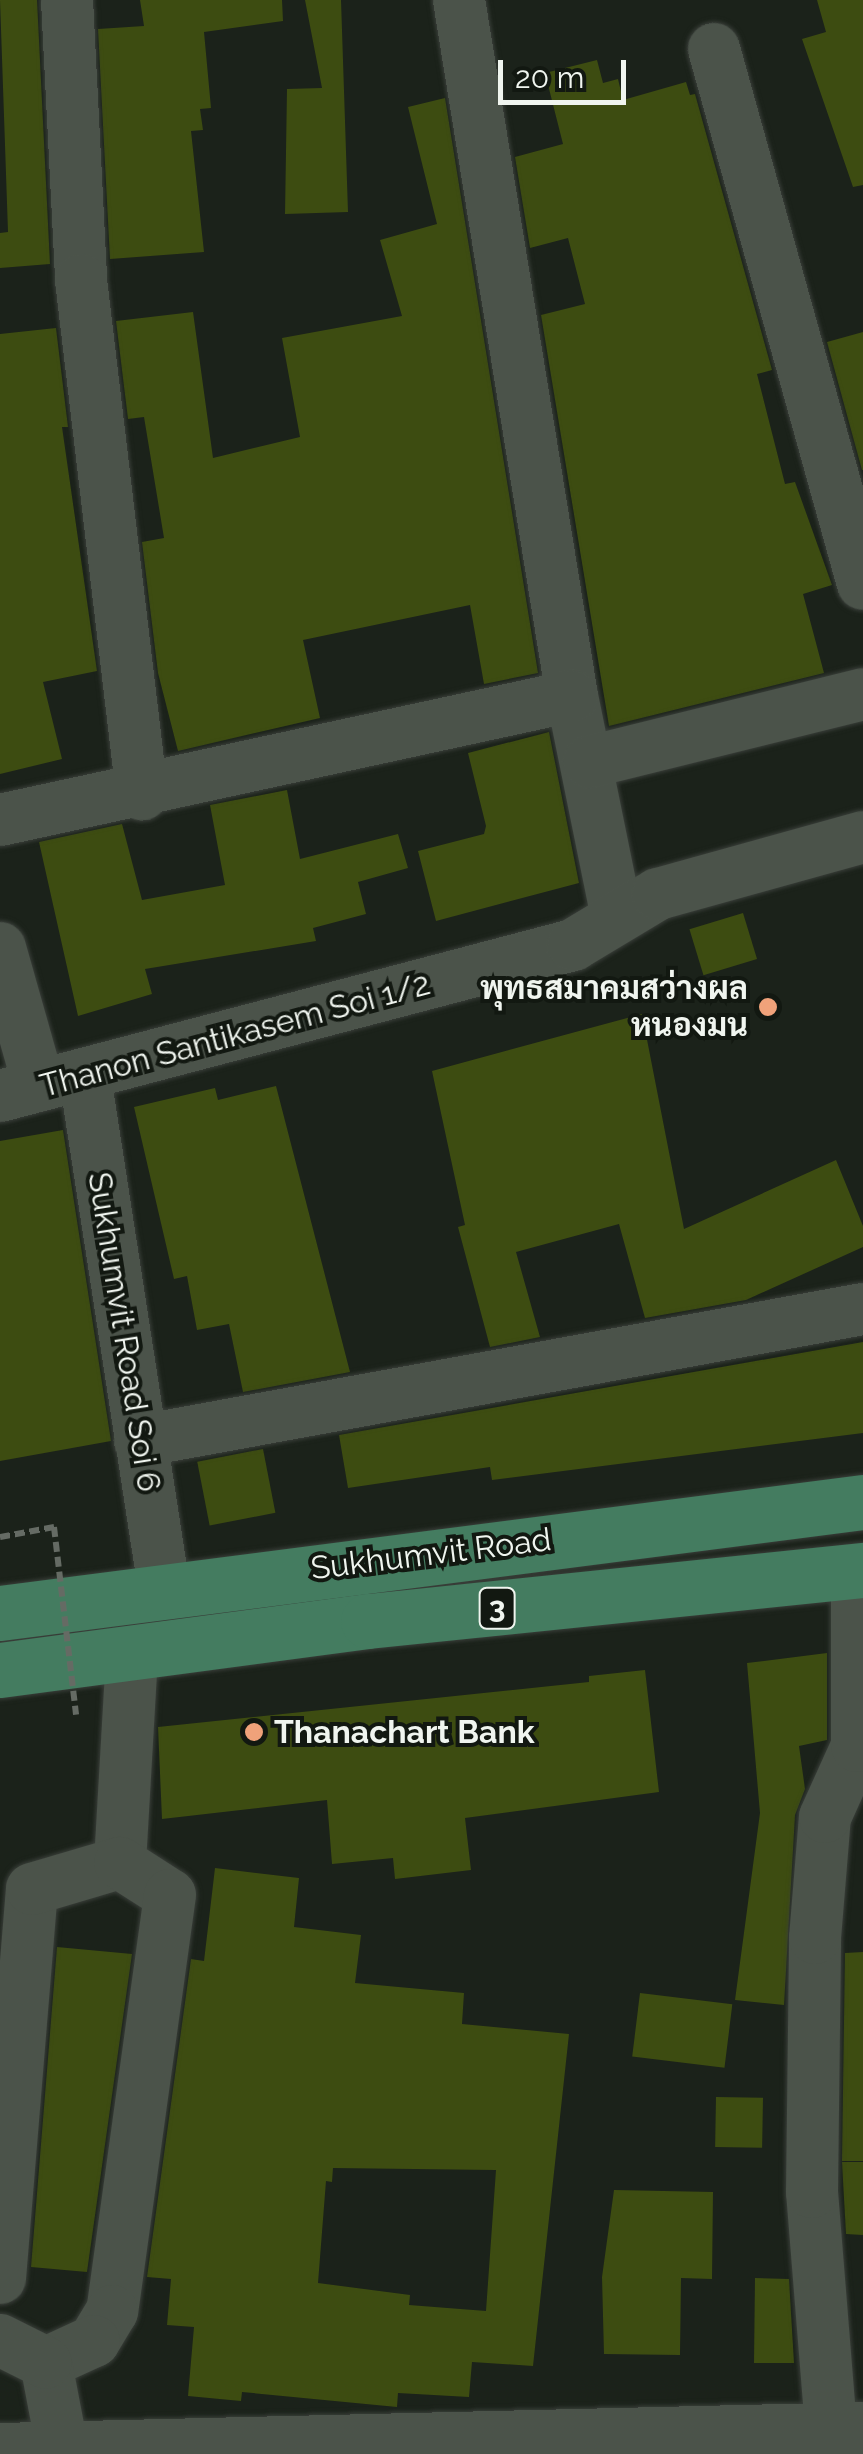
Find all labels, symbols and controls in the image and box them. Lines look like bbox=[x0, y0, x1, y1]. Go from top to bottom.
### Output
scale bar bbox=[503, 40, 630, 102]
text: 20 m bbox=[515, 60, 584, 95]
street label: Thanon Santikasem Soi 1/2 bbox=[36, 964, 434, 1106]
place label: พุทธสมาคมสว่างผล หนองมน bbox=[480, 970, 748, 1045]
marker: พุทธสมาคมสว่างผล หนองมน bbox=[757, 996, 779, 1018]
street label: Sukhumvit Road Soi 6 bbox=[80, 1170, 168, 1494]
street label: Sukhumvit Road bbox=[309, 1520, 553, 1588]
road number: 3 bbox=[477, 1583, 517, 1633]
place label: Thanachart Bank bbox=[274, 1713, 535, 1751]
marker: Thanachart Bank bbox=[243, 1721, 265, 1743]

